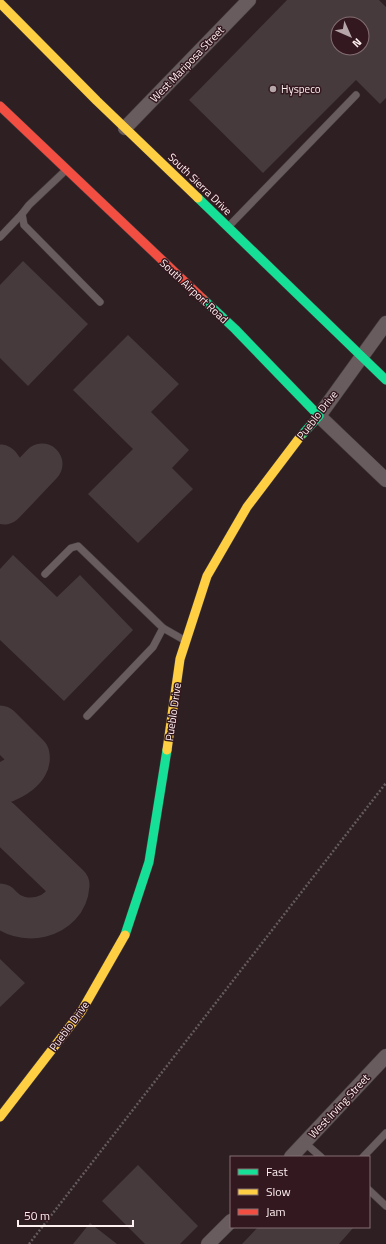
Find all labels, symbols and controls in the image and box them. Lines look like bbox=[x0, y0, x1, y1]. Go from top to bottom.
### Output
north arrow bbox=[330, 16, 370, 56]
street label: West Mariposa Street bbox=[146, 22, 228, 106]
text: N bbox=[349, 35, 365, 51]
place label: Hyspeco bbox=[281, 81, 321, 97]
marker: Hyspeco bbox=[268, 84, 278, 94]
street label: South Sierra Drive bbox=[164, 149, 236, 219]
street label: South Airport Road bbox=[156, 255, 232, 327]
street label: Pueblo Drive bbox=[293, 387, 342, 443]
street label: Pueblo Drive bbox=[161, 681, 185, 742]
street label: Pueblo Drive bbox=[45, 997, 93, 1054]
street label: West Irving Street bbox=[305, 1070, 373, 1142]
legend bbox=[230, 1156, 370, 1228]
text: Fast bbox=[266, 1162, 289, 1181]
text: Slow bbox=[266, 1182, 291, 1201]
scale bar bbox=[18, 1202, 133, 1228]
text: Jam bbox=[266, 1202, 286, 1221]
text: 50 m bbox=[24, 1206, 50, 1225]

